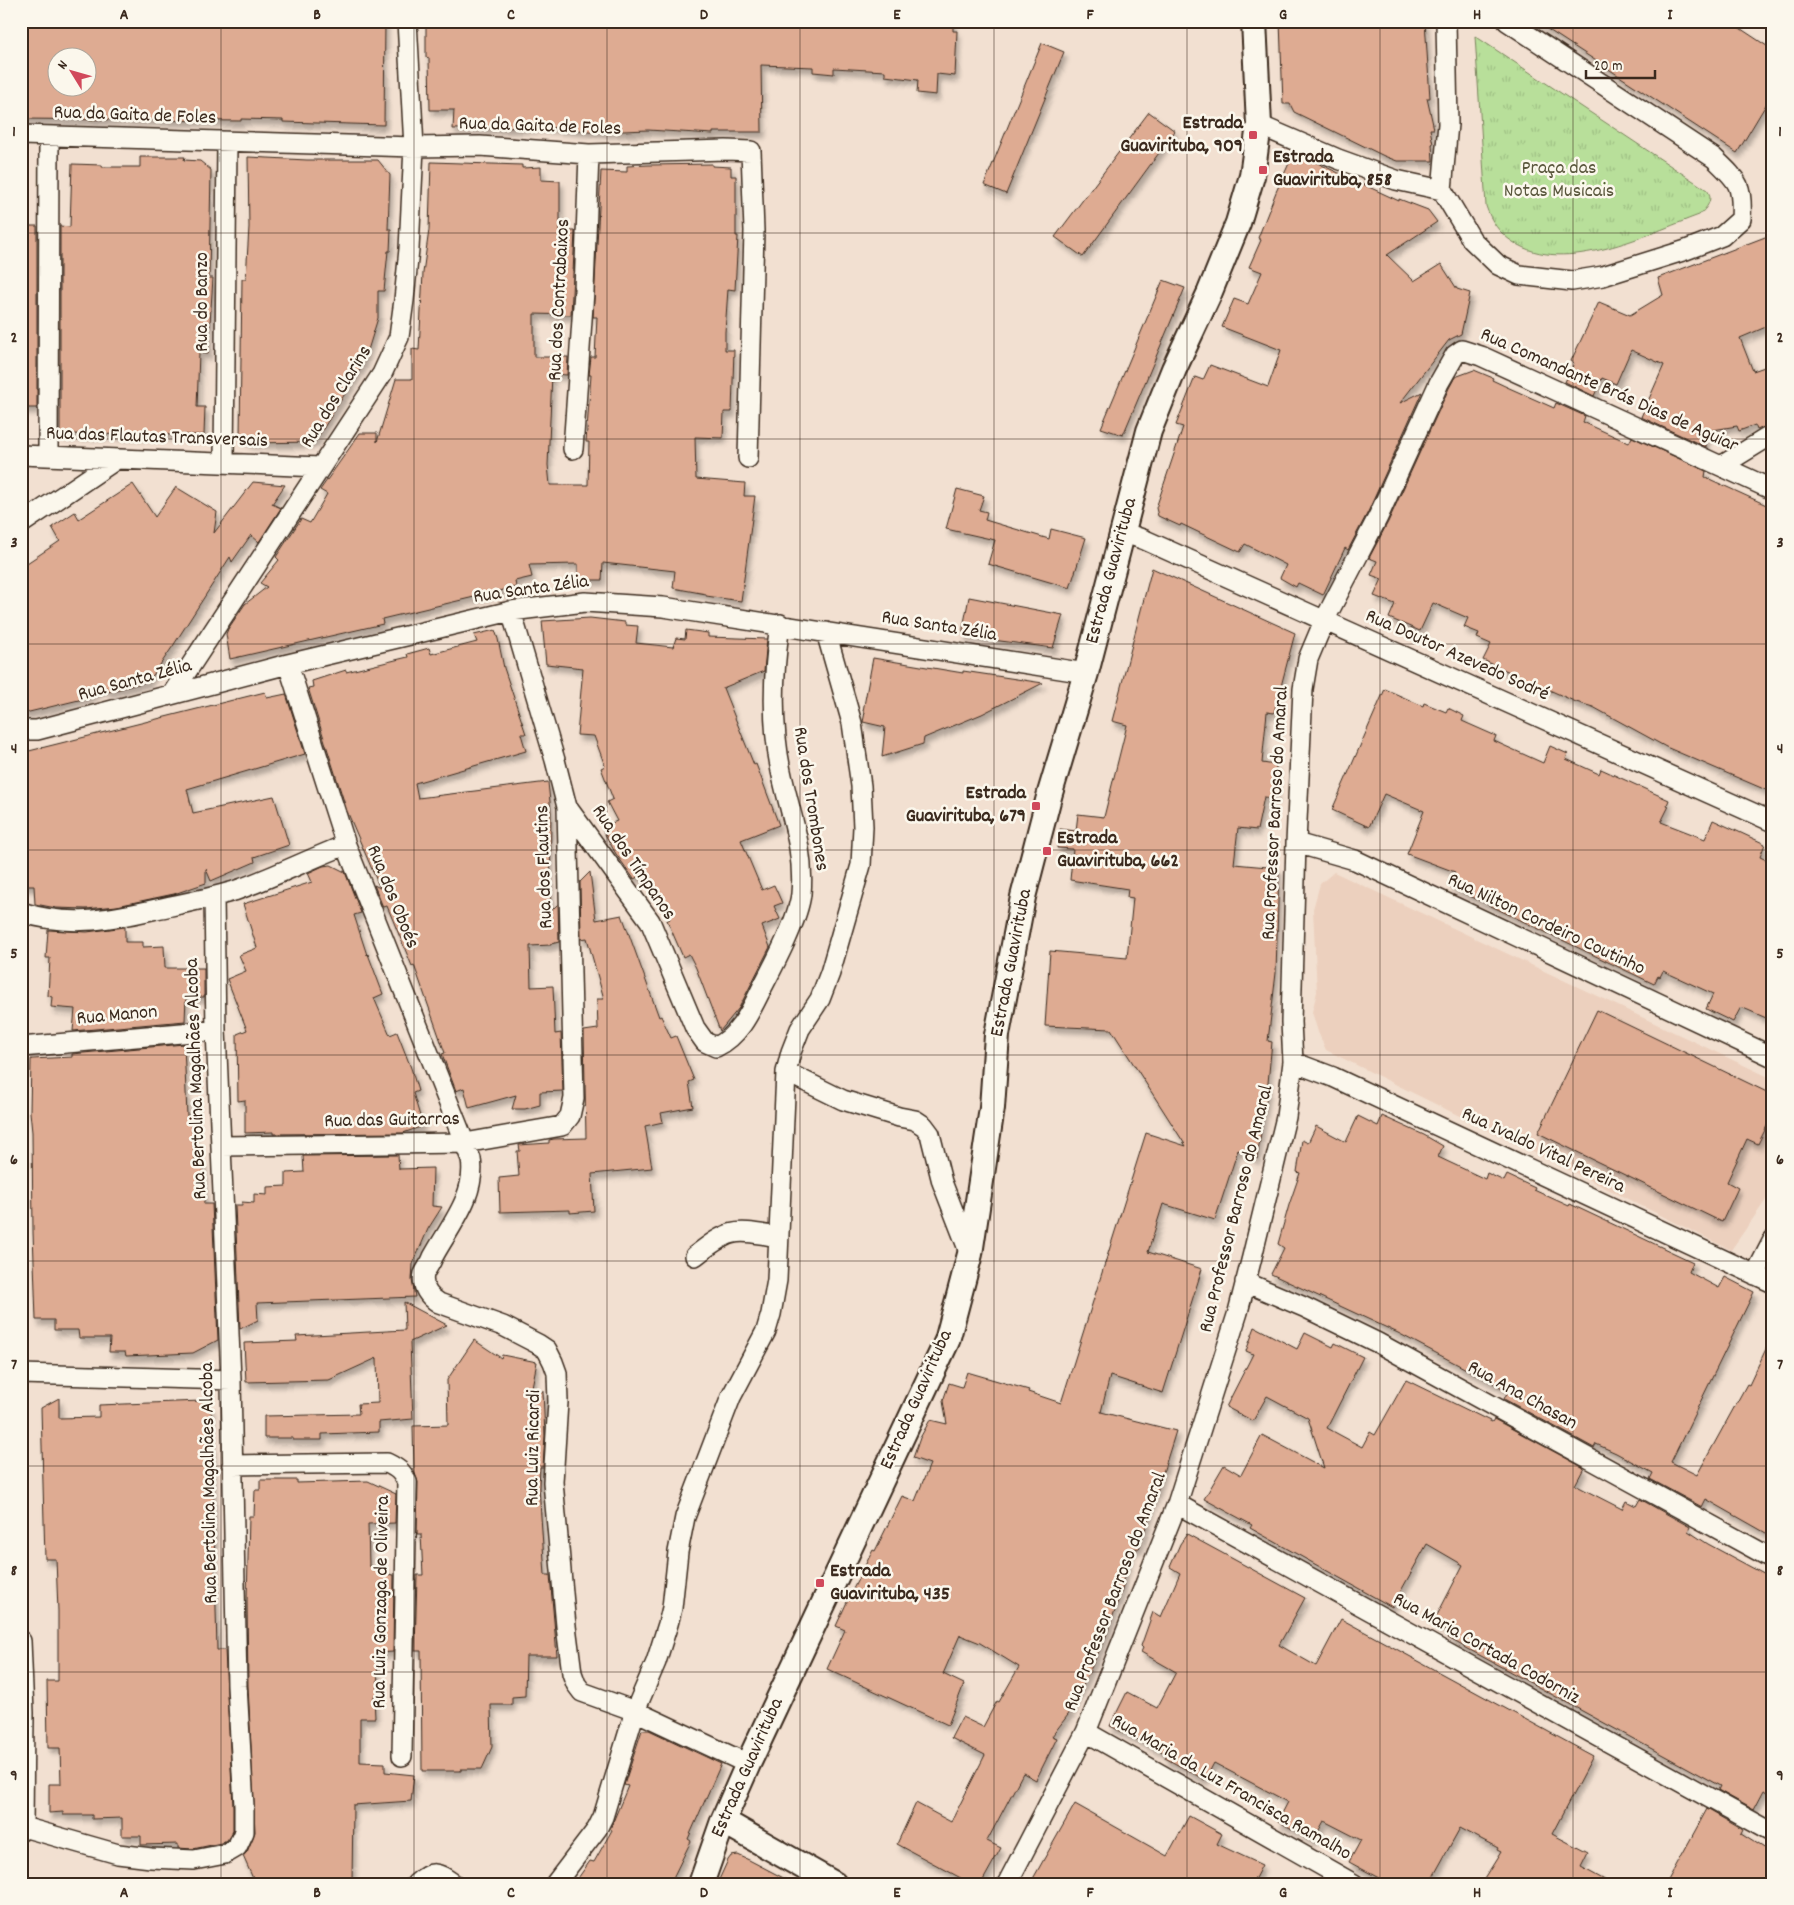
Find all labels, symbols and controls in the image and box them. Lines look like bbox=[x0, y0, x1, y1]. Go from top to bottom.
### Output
text: A bbox=[120, 4, 129, 27]
text: B bbox=[313, 4, 321, 27]
text: C bbox=[507, 4, 515, 27]
text: D bbox=[700, 4, 709, 27]
text: E bbox=[893, 4, 901, 27]
text: F bbox=[1086, 4, 1094, 27]
text: G bbox=[1279, 4, 1287, 27]
text: H bbox=[1473, 4, 1481, 27]
text: I bbox=[1668, 4, 1674, 27]
north arrow bbox=[48, 48, 98, 98]
scale bar bbox=[1586, 48, 1655, 80]
text: 20 m bbox=[1594, 56, 1622, 78]
text: N bbox=[53, 57, 73, 74]
street label: Rua da Gaita de Foles bbox=[53, 99, 217, 133]
street label: Rua da Gaita de Foles bbox=[458, 110, 622, 144]
place label: Estrada Guavirituba, 909 bbox=[1120, 110, 1244, 161]
text: 1 bbox=[12, 121, 16, 144]
text: 1 bbox=[1778, 121, 1782, 144]
marker: Estrada Guavirituba, 909 bbox=[1247, 129, 1259, 141]
place label: Estrada Guavirituba, 858 bbox=[1273, 144, 1392, 195]
park label: Praça das Notas Musicais bbox=[1504, 155, 1614, 206]
marker: Estrada Guavirituba, 858 bbox=[1257, 164, 1269, 176]
street label: Rua dos Contrabaixos bbox=[542, 218, 578, 382]
street label: Rua do Banzo bbox=[189, 252, 217, 352]
street label: Rua Comandante Brás Dias de Aguiar bbox=[1475, 321, 1743, 461]
text: 2 bbox=[11, 327, 18, 350]
text: 2 bbox=[1777, 327, 1784, 350]
street label: Rua dos Clarins bbox=[294, 340, 380, 454]
street label: Rua das Flautas Transversais bbox=[45, 420, 269, 456]
street label: Estrada Guavirituba bbox=[1079, 494, 1145, 647]
text: 3 bbox=[10, 532, 18, 555]
text: 3 bbox=[1776, 532, 1784, 555]
street label: Rua Santa Zélia bbox=[471, 568, 591, 612]
street label: Rua Doutor Azevedo Sodré bbox=[1360, 603, 1554, 709]
street label: Rua Santa Zélia bbox=[879, 604, 999, 650]
street label: Rua Santa Zélia bbox=[75, 652, 195, 710]
street label: Rua Professor Barroso do Amaral bbox=[1255, 685, 1297, 941]
street label: Rua dos Trombones bbox=[785, 725, 835, 873]
text: 4 bbox=[11, 738, 17, 761]
text: 4 bbox=[1777, 738, 1783, 761]
place label: Estrada Guavirituba, 679 bbox=[906, 780, 1027, 831]
street label: Rua dos Tímpanos bbox=[584, 800, 682, 926]
marker: Estrada Guavirituba, 679 bbox=[1030, 800, 1042, 812]
street label: Rua dos Flautins bbox=[529, 805, 561, 929]
place label: Estrada Guavirituba, 662 bbox=[1057, 825, 1179, 876]
street label: Rua dos Oboés bbox=[358, 841, 426, 953]
marker: Estrada Guavirituba, 662 bbox=[1041, 845, 1053, 857]
street label: Rua Nilton Cordeiro Coutinho bbox=[1442, 867, 1650, 983]
street label: Estrada Guavirituba bbox=[984, 886, 1040, 1039]
text: 5 bbox=[10, 943, 18, 966]
text: 5 bbox=[1776, 943, 1784, 966]
street label: Rua Bertolina Magalhães Alcoba bbox=[179, 957, 215, 1200]
street label: Rua Manon bbox=[76, 999, 158, 1033]
street label: Rua Professor Barroso do Amaral bbox=[1193, 1082, 1281, 1336]
street label: Rua Ivaldo Vital Pereira bbox=[1457, 1101, 1630, 1202]
street label: Rua das Guitarras bbox=[324, 1106, 460, 1136]
text: 6 bbox=[10, 1149, 18, 1172]
text: 6 bbox=[1776, 1149, 1784, 1172]
street label: Estrada Guavirituba bbox=[874, 1325, 961, 1474]
text: 7 bbox=[11, 1354, 17, 1377]
street label: Rua Ana Chasan bbox=[1462, 1354, 1582, 1438]
text: 7 bbox=[1777, 1354, 1783, 1377]
street label: Rua Bertolina Magalhães Alcoba bbox=[194, 1361, 226, 1604]
street label: Rua Luiz Ricardi bbox=[519, 1389, 549, 1506]
street label: Rua Professor Barroso do Amaral bbox=[1057, 1468, 1175, 1716]
street label: Rua Luiz Gonzaga de Oliveira bbox=[366, 1495, 398, 1709]
place label: Estrada Guavirituba, 435 bbox=[830, 1558, 950, 1609]
text: 8 bbox=[11, 1560, 18, 1583]
text: 8 bbox=[1777, 1560, 1784, 1583]
marker: Estrada Guavirituba, 435 bbox=[814, 1577, 826, 1589]
street label: Rua Maria Cortada Codorniz bbox=[1387, 1586, 1585, 1712]
street label: Estrada Guavirituba bbox=[705, 1693, 792, 1842]
street label: Rua Maria da Luz Francisca Ramalho bbox=[1106, 1708, 1356, 1868]
text: 9 bbox=[10, 1765, 18, 1788]
text: 9 bbox=[1776, 1765, 1784, 1788]
text: A bbox=[120, 1882, 129, 1905]
text: B bbox=[313, 1882, 321, 1905]
text: C bbox=[507, 1882, 515, 1905]
text: D bbox=[700, 1882, 709, 1905]
text: E bbox=[893, 1882, 901, 1905]
text: F bbox=[1086, 1882, 1094, 1905]
text: G bbox=[1279, 1882, 1287, 1905]
text: H bbox=[1473, 1882, 1481, 1905]
text: I bbox=[1668, 1882, 1674, 1905]

